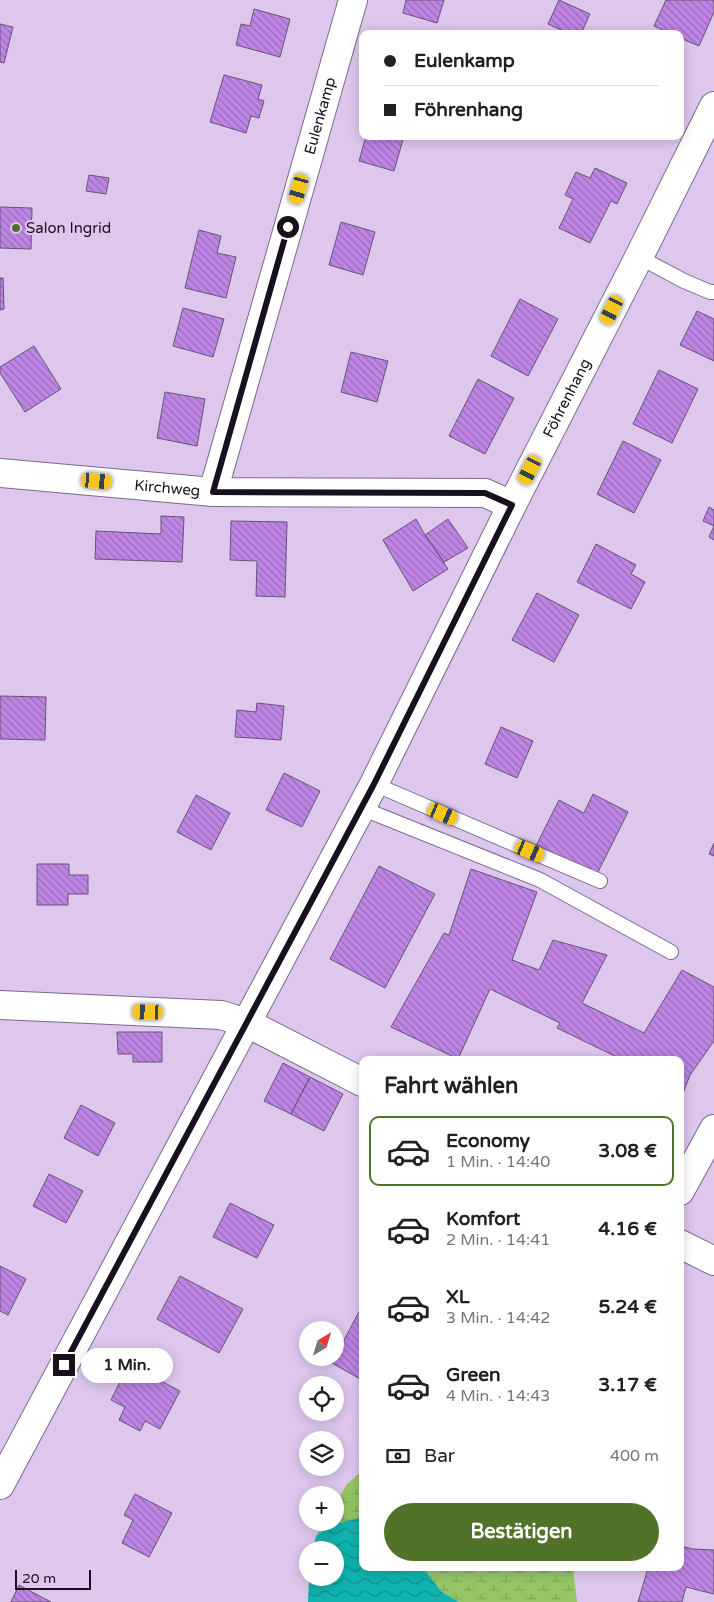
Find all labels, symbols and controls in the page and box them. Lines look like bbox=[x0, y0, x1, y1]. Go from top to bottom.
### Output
text: Eulenkamp bbox=[414, 50, 515, 72]
street label: Eulenkamp bbox=[300, 75, 340, 157]
text: Föhrenhang bbox=[414, 99, 523, 121]
car bbox=[287, 173, 310, 205]
route start bbox=[277, 216, 299, 238]
place label: Salon Ingrid bbox=[26, 219, 111, 237]
marker: Salon Ingrid bbox=[10, 222, 22, 234]
car bbox=[598, 293, 625, 327]
street label: Föhrenhang bbox=[539, 356, 594, 440]
car bbox=[516, 453, 543, 487]
car bbox=[81, 472, 112, 490]
street label: Kirchweg bbox=[134, 476, 201, 500]
car bbox=[426, 801, 459, 827]
car bbox=[513, 838, 546, 864]
car bbox=[132, 1004, 163, 1020]
text: Fahrt wählen bbox=[384, 1073, 518, 1099]
icon: car bbox=[386, 1129, 431, 1174]
text: Economy bbox=[446, 1130, 530, 1152]
text: 3.08 € bbox=[598, 1140, 657, 1162]
text: 1 Min. · 14:40 bbox=[446, 1152, 550, 1172]
icon: car bbox=[386, 1207, 431, 1252]
text: Komfort bbox=[446, 1208, 520, 1230]
text: 4.16 € bbox=[598, 1218, 657, 1240]
text: 2 Min. · 14:41 bbox=[446, 1230, 550, 1250]
icon: car bbox=[386, 1285, 431, 1330]
text: XL bbox=[446, 1286, 470, 1308]
text: 5.24 € bbox=[599, 1296, 657, 1318]
text: 3 Min. · 14:42 bbox=[446, 1308, 550, 1328]
north arrow bbox=[299, 1321, 344, 1366]
map controls bbox=[299, 1321, 344, 1586]
callout: 1 Min. bbox=[82, 1348, 174, 1382]
route end bbox=[53, 1354, 75, 1376]
text: 1 Min. bbox=[103, 1355, 151, 1375]
icon: car bbox=[386, 1363, 431, 1408]
text: Green bbox=[446, 1364, 500, 1386]
text: 3.17 € bbox=[598, 1374, 657, 1396]
button: locate bbox=[299, 1376, 344, 1421]
text: 4 Min. · 14:43 bbox=[446, 1386, 550, 1406]
button: layers bbox=[299, 1431, 344, 1476]
icon: cash bbox=[384, 1442, 412, 1470]
text: Bar bbox=[424, 1445, 455, 1467]
text: 400 m bbox=[610, 1446, 659, 1466]
button: + bbox=[299, 1486, 344, 1531]
button: Bestätigen bbox=[384, 1503, 659, 1561]
button: − bbox=[299, 1541, 344, 1586]
scale bar bbox=[15, 1567, 91, 1590]
text: 20 m bbox=[22, 1570, 56, 1587]

